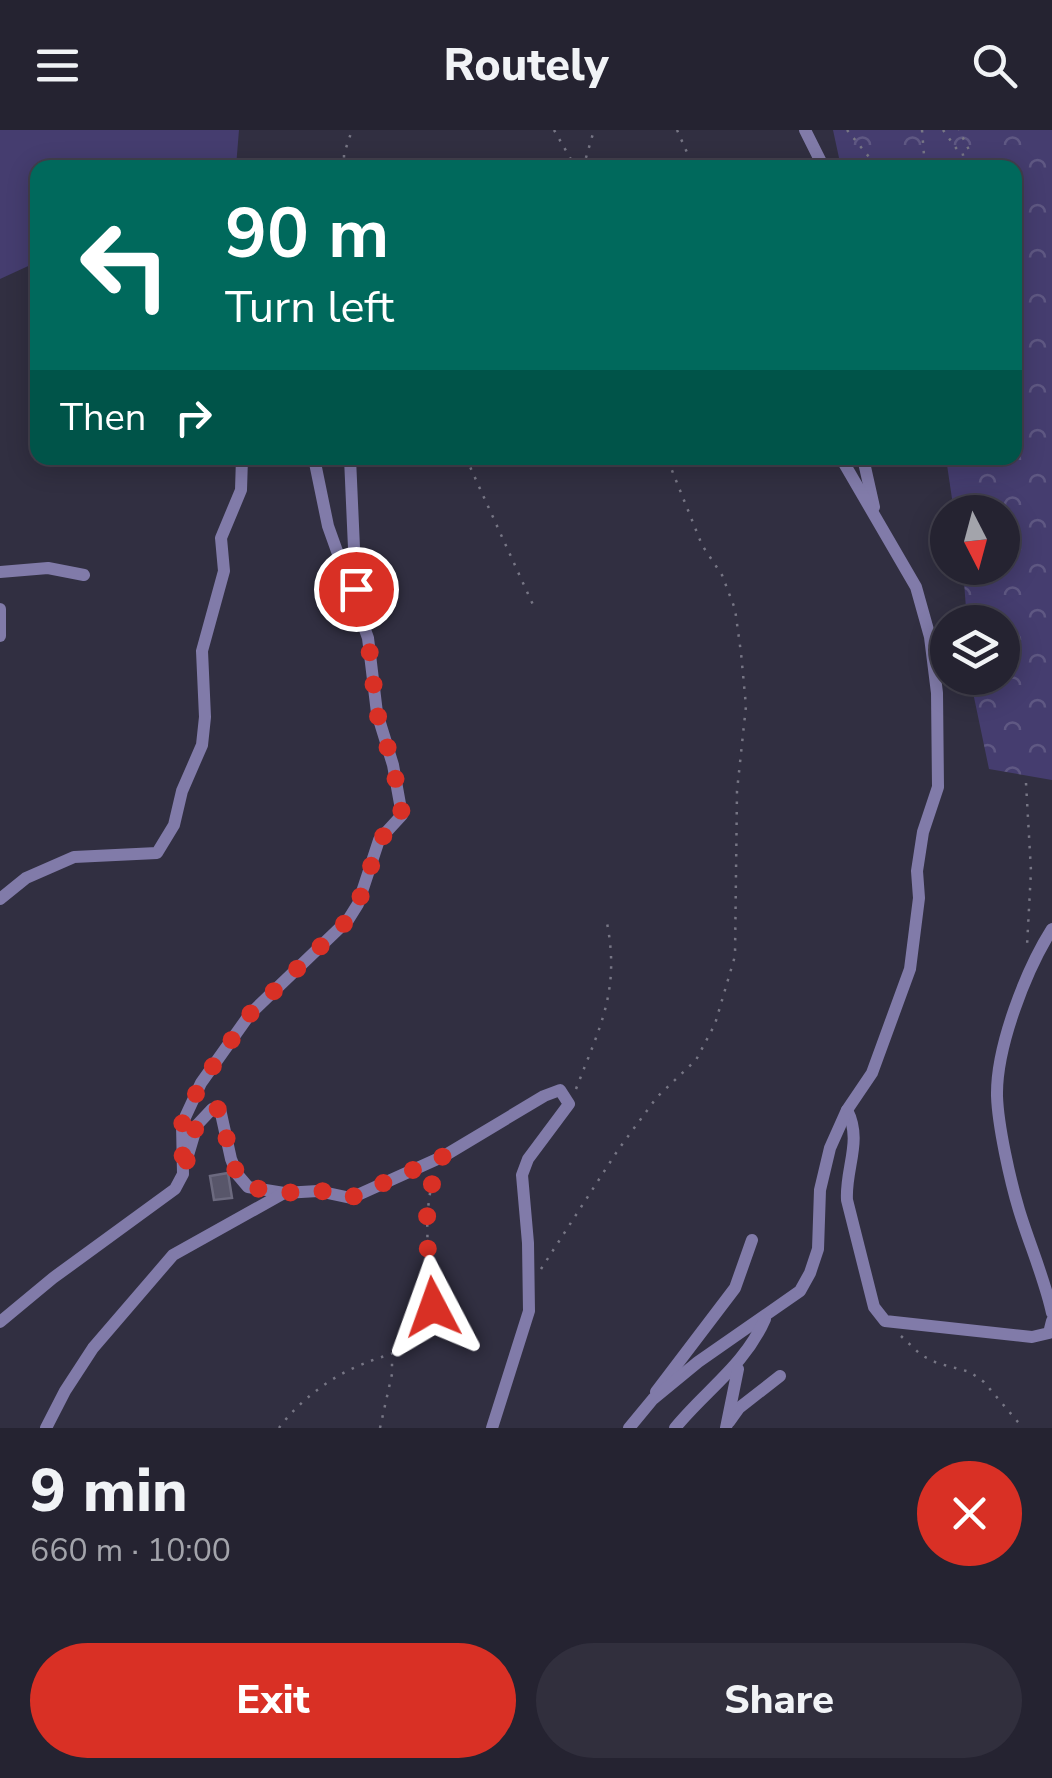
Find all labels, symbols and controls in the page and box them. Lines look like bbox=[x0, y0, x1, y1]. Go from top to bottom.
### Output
text: Routely bbox=[444, 35, 608, 96]
icon: menu bbox=[30, 38, 85, 93]
icon: search bbox=[967, 38, 1022, 93]
text: 90 m bbox=[225, 186, 389, 282]
icon: left bbox=[60, 200, 190, 330]
text: Turn left bbox=[225, 277, 394, 338]
icon: right bbox=[166, 390, 221, 445]
text: Then bbox=[60, 392, 146, 443]
north arrow bbox=[930, 495, 1020, 585]
map controls bbox=[930, 495, 1020, 695]
pin bbox=[314, 547, 399, 632]
icon: arrive bbox=[329, 562, 384, 617]
button: layers bbox=[930, 605, 1020, 695]
position arrow bbox=[381, 1255, 485, 1359]
text: 9 min bbox=[30, 1450, 188, 1532]
button: close bbox=[917, 1461, 1022, 1566]
text: 660 m · 10:00 bbox=[30, 1529, 231, 1572]
button: Exit bbox=[30, 1643, 516, 1758]
button: Share bbox=[536, 1643, 1022, 1758]

